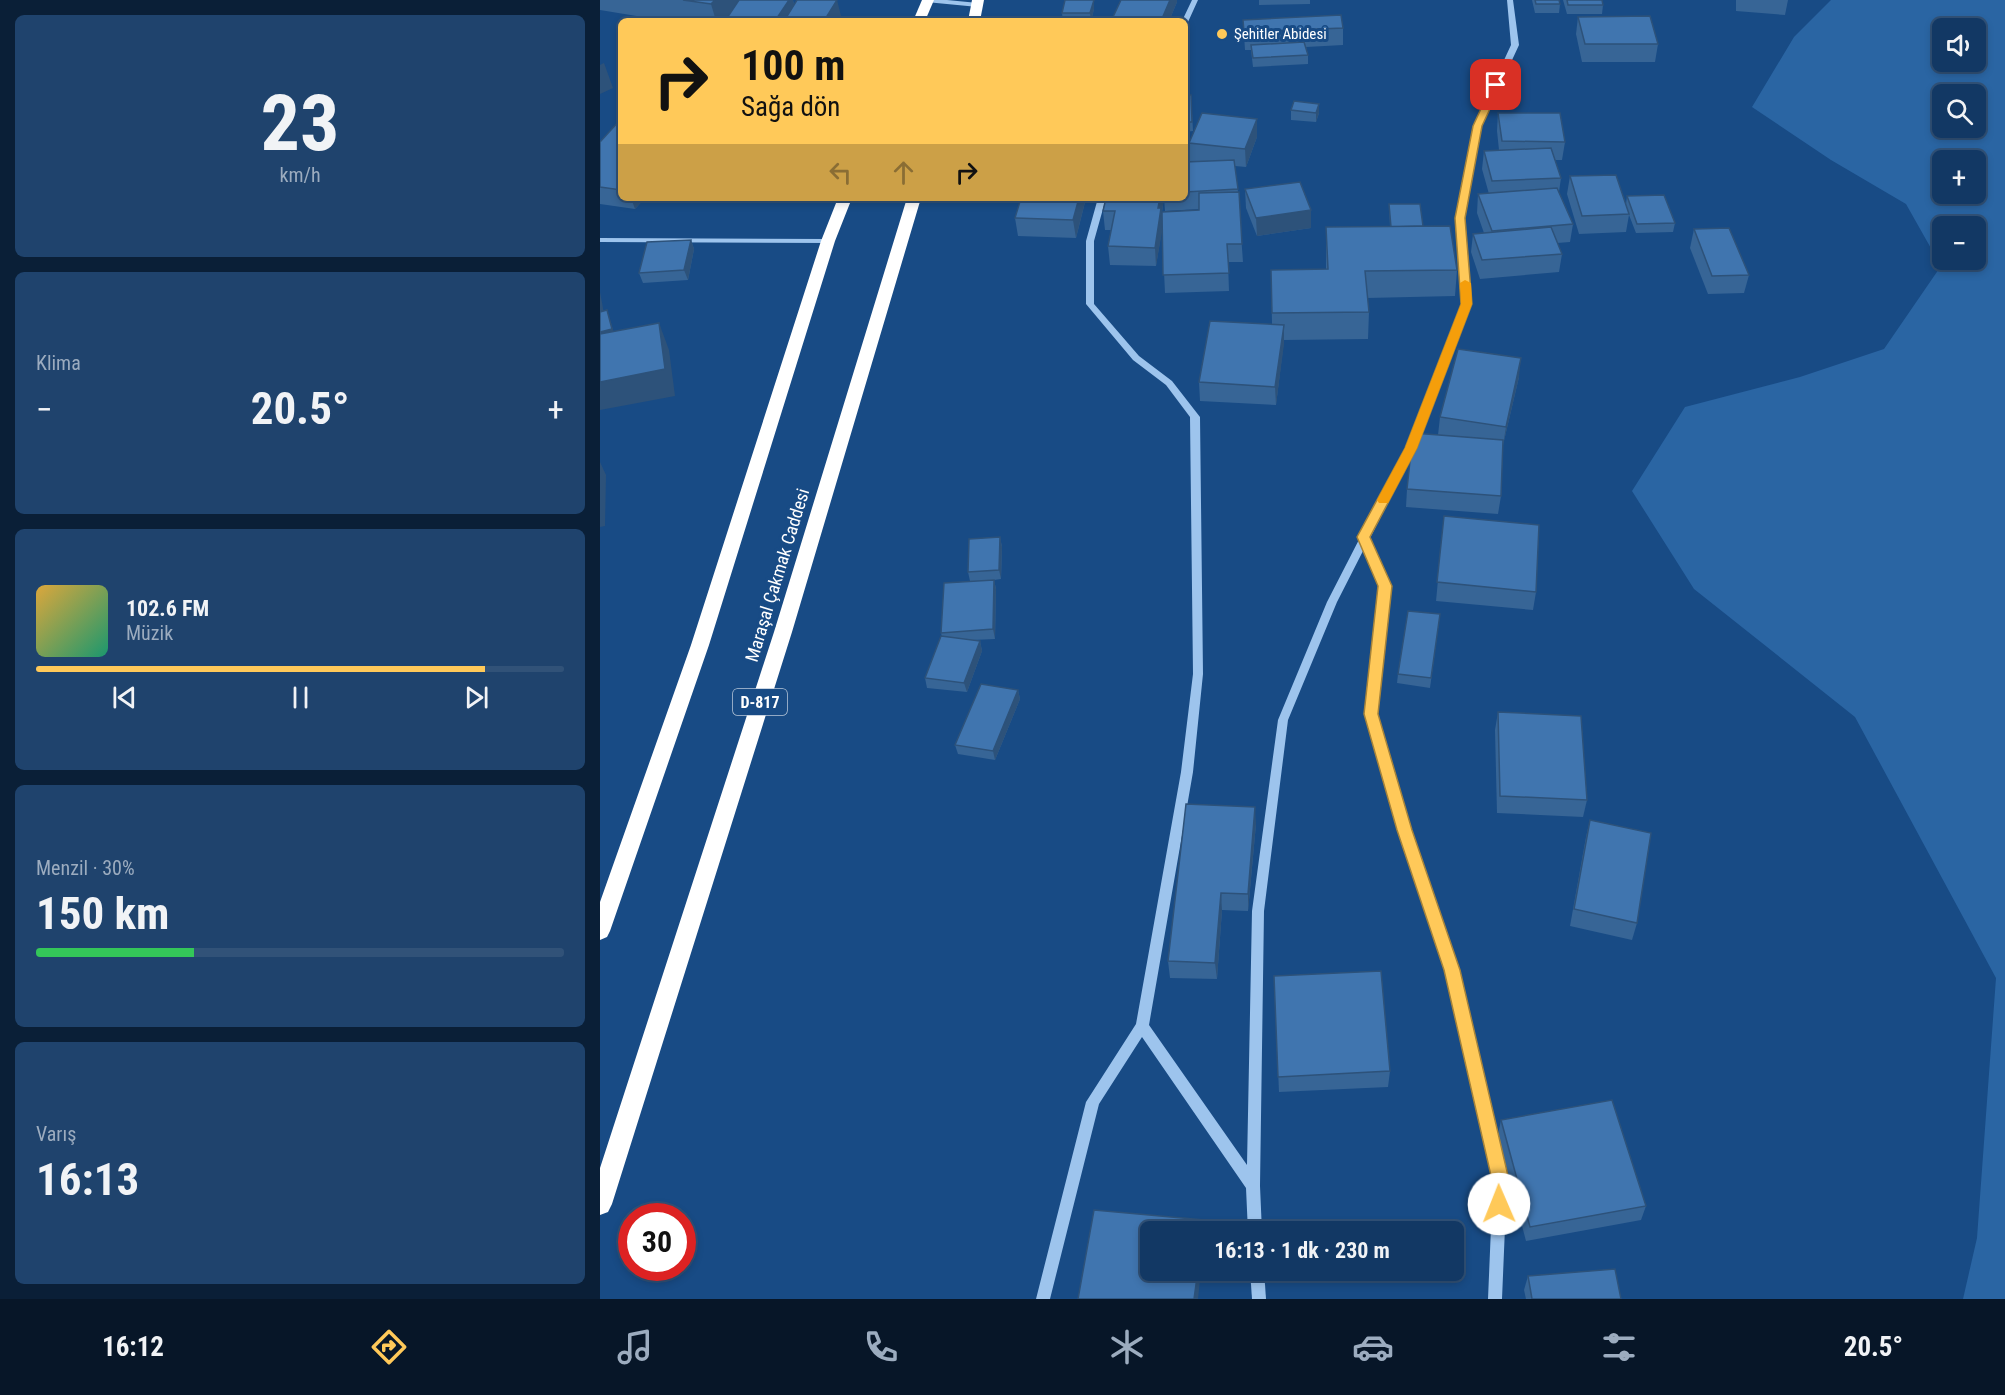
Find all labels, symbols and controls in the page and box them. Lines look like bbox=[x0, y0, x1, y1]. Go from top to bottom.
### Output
map controls bbox=[1932, 18, 1986, 270]
button: sound bbox=[1932, 18, 1986, 72]
place label: Şehitler Abidesi bbox=[1234, 25, 1327, 43]
marker: Şehitler Abidesi bbox=[1215, 27, 1229, 41]
text: 100 m bbox=[741, 41, 846, 90]
icon: right bbox=[642, 42, 720, 120]
pin bbox=[1470, 59, 1521, 110]
icon: arrive bbox=[1479, 68, 1512, 101]
text: 23 bbox=[261, 78, 339, 169]
button: search bbox=[1932, 84, 1986, 138]
text: Sağa dön bbox=[741, 91, 840, 123]
button: + bbox=[1932, 150, 1986, 204]
icon: left bbox=[824, 156, 857, 189]
icon: ahead bbox=[887, 156, 920, 189]
icon: right bbox=[950, 156, 983, 189]
text: km/h bbox=[279, 163, 321, 187]
button: − bbox=[1932, 216, 1986, 270]
text: Klima bbox=[36, 351, 81, 375]
text: 20.5° bbox=[251, 382, 349, 435]
text: − bbox=[36, 390, 53, 429]
text: + bbox=[548, 390, 564, 429]
street label: Maraşal Çakmak Caddesi bbox=[741, 486, 813, 664]
text: 102.6 FM bbox=[126, 596, 209, 621]
text: Müzik bbox=[126, 621, 173, 645]
icon: previous bbox=[108, 681, 141, 714]
icon: pause bbox=[284, 681, 317, 714]
icon: next bbox=[460, 681, 493, 714]
road number: D-817 bbox=[733, 689, 787, 715]
text: Menzil · 30% bbox=[36, 856, 135, 880]
text: 150 km bbox=[36, 887, 169, 940]
text: Varış bbox=[36, 1122, 76, 1146]
text: 16:13 bbox=[36, 1153, 139, 1206]
position arrow bbox=[1467, 1172, 1531, 1236]
speed limit sign: 30 bbox=[618, 1203, 696, 1281]
text: 16:13 · 1 dk · 230 m bbox=[1214, 1238, 1390, 1263]
icon: directions bbox=[368, 1326, 410, 1368]
icon: music bbox=[614, 1326, 656, 1368]
icon: phone bbox=[860, 1326, 902, 1368]
icon: climate bbox=[1106, 1326, 1148, 1368]
icon: car bbox=[1352, 1326, 1394, 1368]
icon: filters bbox=[1598, 1326, 1640, 1368]
text: 16:12 bbox=[102, 1331, 164, 1363]
text: 20.5° bbox=[1844, 1331, 1903, 1363]

